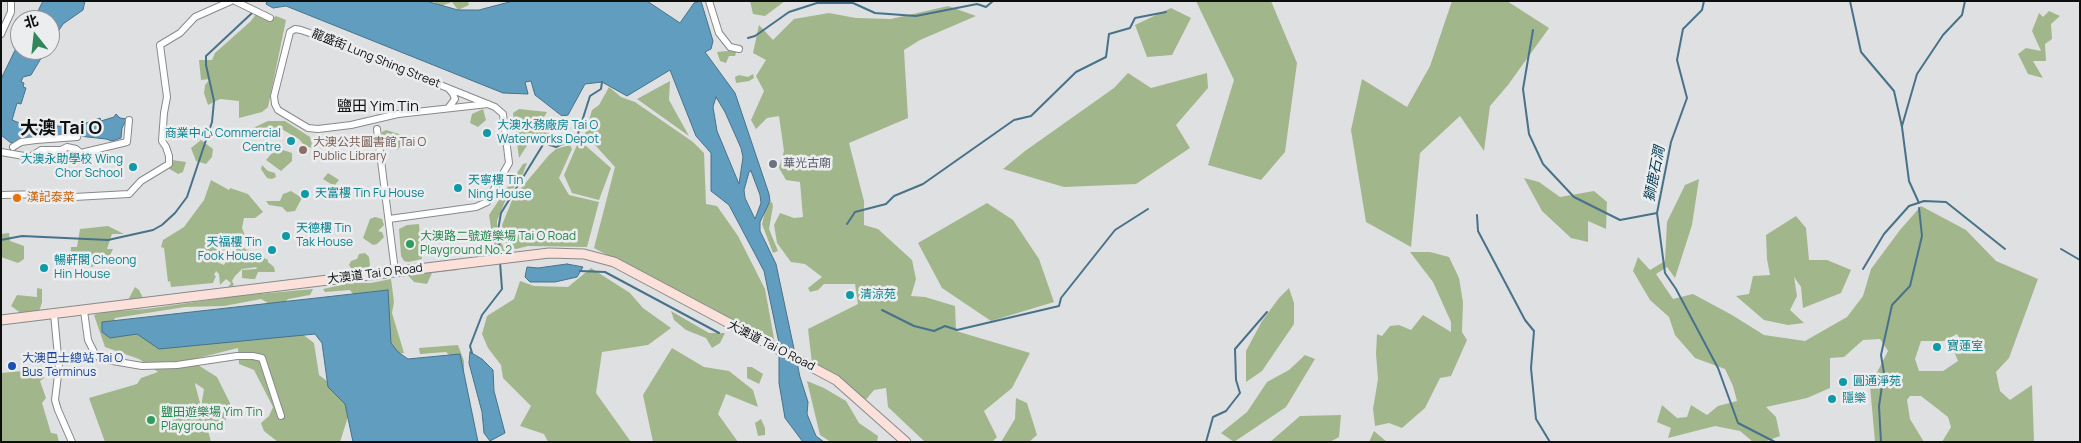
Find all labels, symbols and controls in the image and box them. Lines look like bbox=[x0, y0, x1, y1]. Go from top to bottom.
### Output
north arrow bbox=[10, 10, 60, 60]
text: 北 bbox=[22, 10, 40, 32]
street label: 龍盛街 Lung Shing Street bbox=[310, 27, 442, 91]
district label: 鹽田 Yim Tin bbox=[337, 98, 419, 116]
district label: 大澳 Tai O bbox=[20, 118, 102, 140]
place label: 大澳水務廠房 Tai O Waterworks Depot bbox=[497, 119, 599, 147]
place label: 商業中心 Commercial Centre bbox=[165, 127, 281, 155]
marker: 大澳水務廠房 Tai O Waterworks Depot bbox=[481, 127, 493, 139]
marker: 商業中心 Commercial Centre bbox=[285, 135, 297, 147]
place label: 大澳公共圖書館 Tai O Public Library bbox=[313, 136, 426, 164]
marker: 大澳公共圖書館 Tai O Public Library bbox=[297, 144, 309, 156]
water label: 獅鹿石澗 bbox=[1641, 145, 1669, 203]
place label: 大澳永助學校 Wing Chor School bbox=[21, 153, 123, 181]
place label: 華光古廟 bbox=[783, 157, 831, 171]
marker: 華光古廟 bbox=[767, 158, 779, 170]
marker: 大澳永助學校 Wing Chor School bbox=[127, 161, 139, 173]
place label: 天寧樓 Tin Ning House bbox=[468, 174, 531, 202]
marker: 天寧樓 Tin Ning House bbox=[452, 182, 464, 194]
place label: 天富樓 Tin Fu House bbox=[315, 187, 424, 201]
marker: 天富樓 Tin Fu House bbox=[299, 188, 311, 200]
place label: 漢記泰菜 bbox=[27, 191, 75, 205]
marker: 漢記泰菜 bbox=[11, 192, 23, 204]
place label: 天德樓 Tin Tak House bbox=[296, 222, 353, 250]
marker: 天德樓 Tin Tak House bbox=[280, 230, 292, 242]
place label: 大澳路二號遊樂場 Tai O Road Playground No. 2 bbox=[420, 230, 576, 258]
place label: 天福樓 Tin Fook House bbox=[198, 236, 262, 264]
marker: 大澳路二號遊樂場 Tai O Road Playground No. 2 bbox=[404, 238, 416, 250]
marker: 天福樓 Tin Fook House bbox=[266, 244, 278, 256]
place label: 暢軒閣 Cheong Hin House bbox=[54, 254, 136, 282]
street label: 大澳道 Tai O Road bbox=[326, 261, 424, 287]
marker: 暢軒閣 Cheong Hin House bbox=[38, 262, 50, 274]
place label: 清涼苑 bbox=[860, 288, 896, 302]
marker: 清涼苑 bbox=[844, 289, 856, 301]
street label: 大澳道 Tai O Road bbox=[725, 318, 817, 374]
place label: 寶蓮室 bbox=[1947, 340, 1983, 354]
marker: 寶蓮室 bbox=[1931, 341, 1943, 353]
place label: 大澳巴士總站 Tai O Bus Terminus bbox=[22, 352, 123, 380]
marker: 大澳巴士總站 Tai O Bus Terminus bbox=[6, 360, 18, 372]
place label: 圓通淨苑 bbox=[1853, 375, 1901, 389]
marker: 圓通淨苑 bbox=[1837, 376, 1849, 388]
place label: 隱樂 bbox=[1842, 392, 1866, 406]
marker: 隱樂 bbox=[1826, 393, 1838, 405]
place label: 鹽田遊樂場 Yim Tin Playground bbox=[161, 406, 263, 434]
marker: 鹽田遊樂場 Yim Tin Playground bbox=[145, 414, 157, 426]

